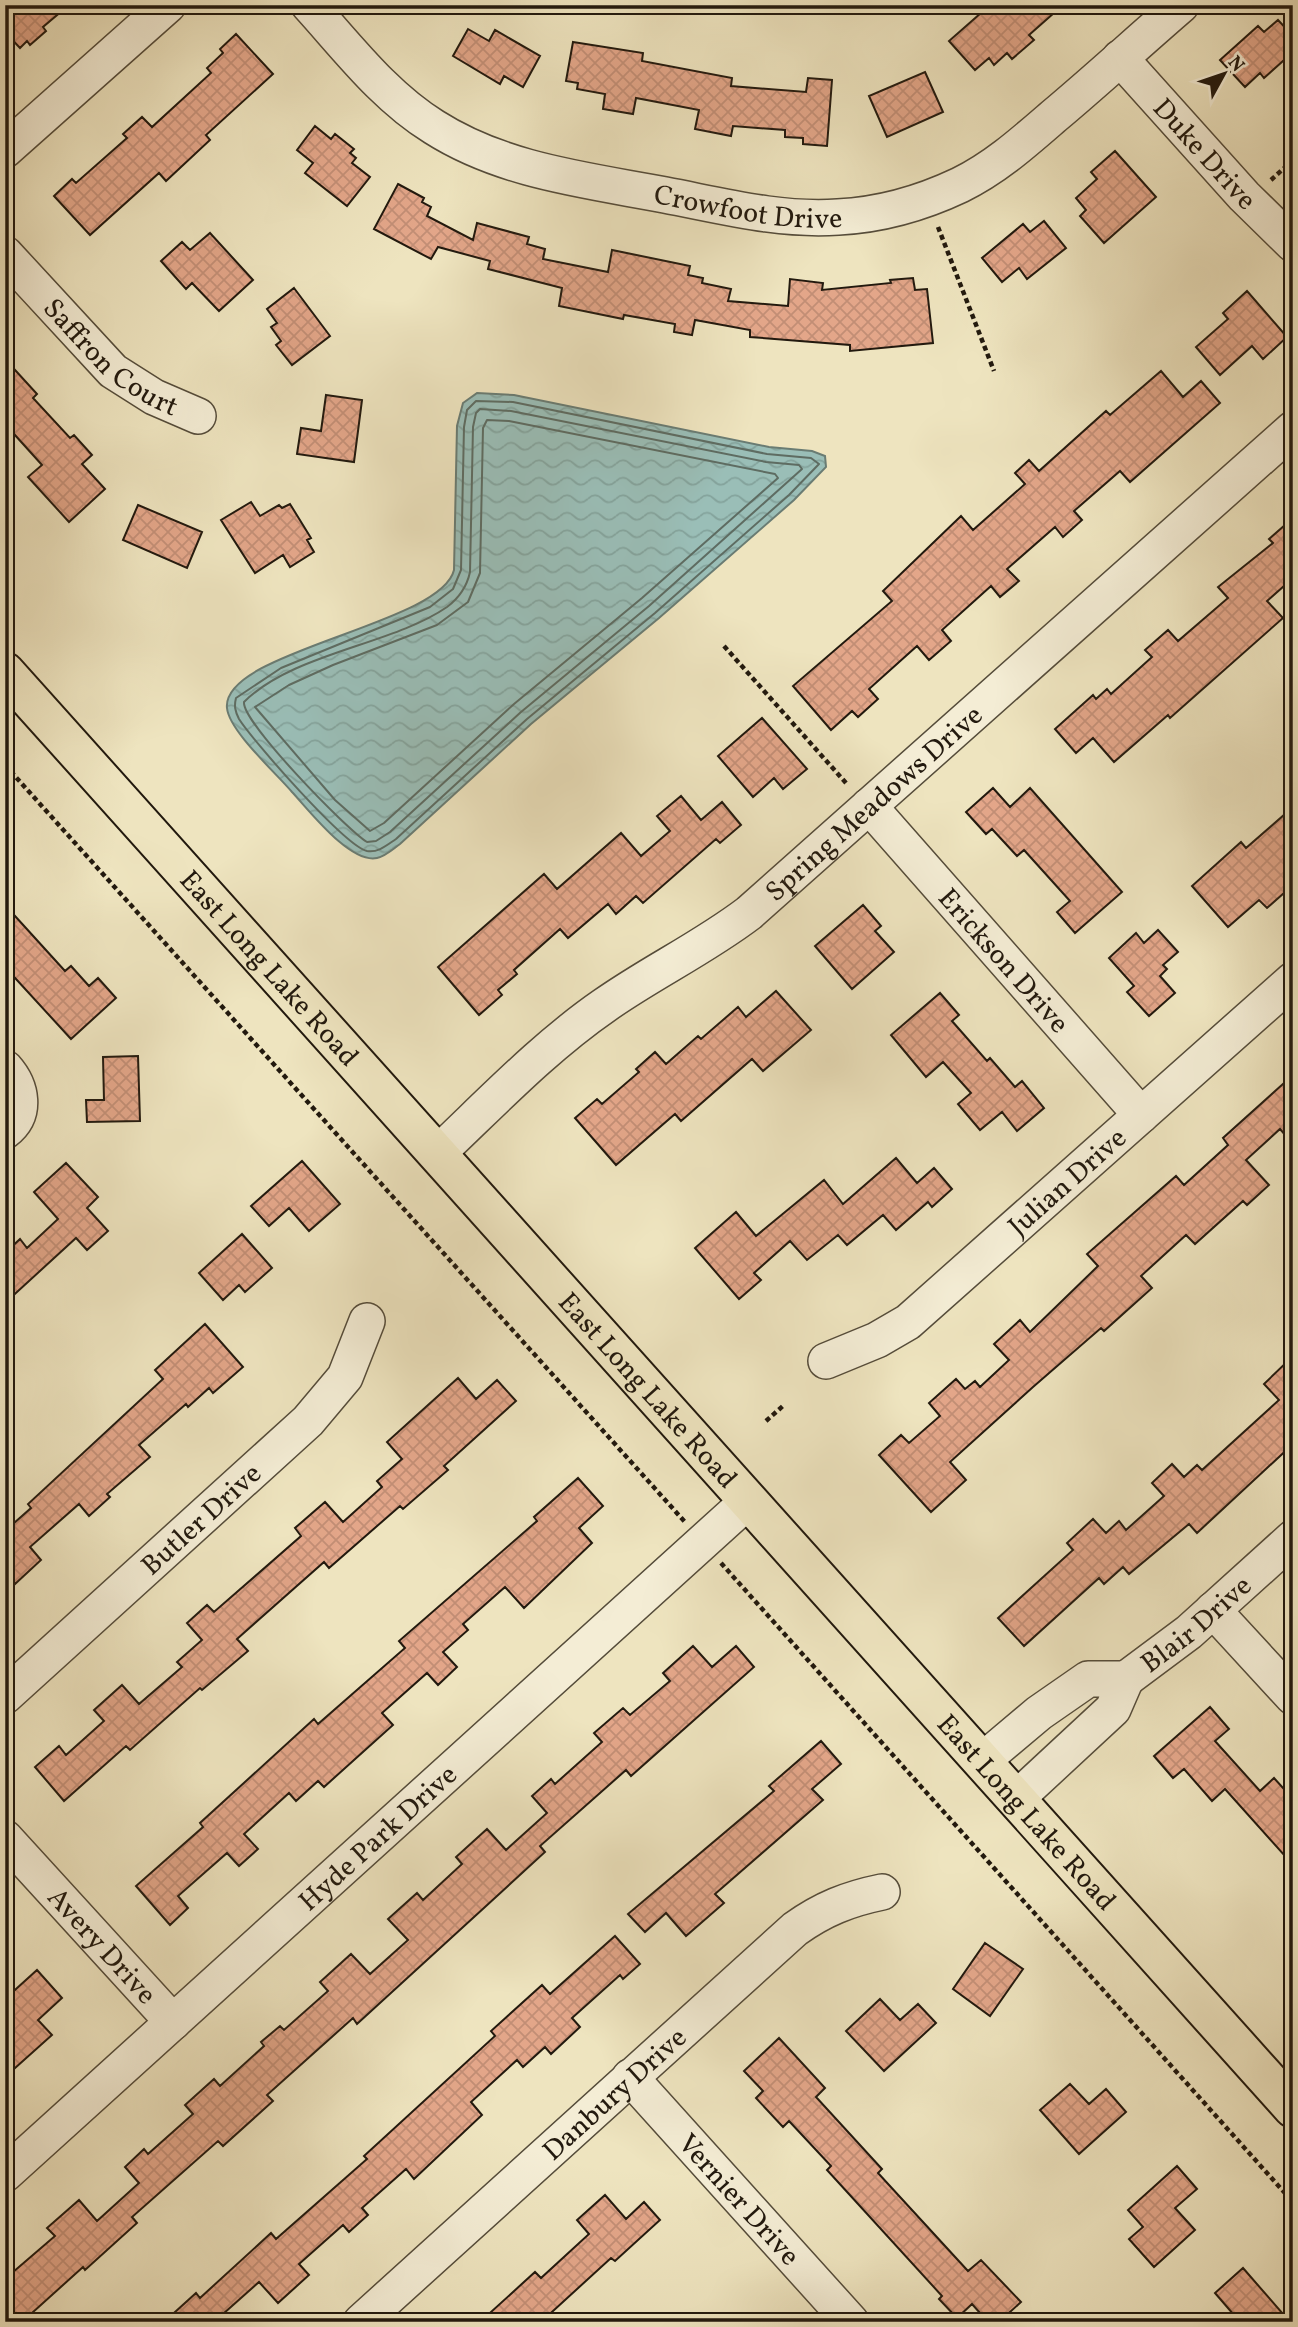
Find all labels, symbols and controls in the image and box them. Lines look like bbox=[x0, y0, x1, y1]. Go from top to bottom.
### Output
north arrow bbox=[1190, 38, 1260, 108]
text: N bbox=[1221, 51, 1250, 78]
street label: Duke Drive bbox=[1143, 90, 1264, 220]
street label: Crowfoot Drive bbox=[651, 176, 843, 240]
street label: Saffron Court bbox=[33, 290, 184, 427]
street label: Spring Meadows Drive bbox=[758, 697, 992, 912]
street label: East Long Lake Road bbox=[170, 862, 367, 1076]
street label: Erickson Drive bbox=[928, 880, 1077, 1043]
street label: Julian Drive bbox=[1000, 1120, 1136, 1246]
street label: East Long Lake Road bbox=[548, 1284, 745, 1498]
street label: Butler Drive bbox=[133, 1455, 271, 1585]
street label: Blair Drive bbox=[1133, 1567, 1261, 1683]
street label: East Long Lake Road bbox=[927, 1707, 1124, 1920]
street label: Hyde Park Drive bbox=[291, 1757, 467, 1921]
street label: Avery Drive bbox=[37, 1880, 165, 2014]
street label: Danbury Drive bbox=[535, 2019, 696, 2171]
street label: Vernier Drive bbox=[668, 2126, 808, 2275]

